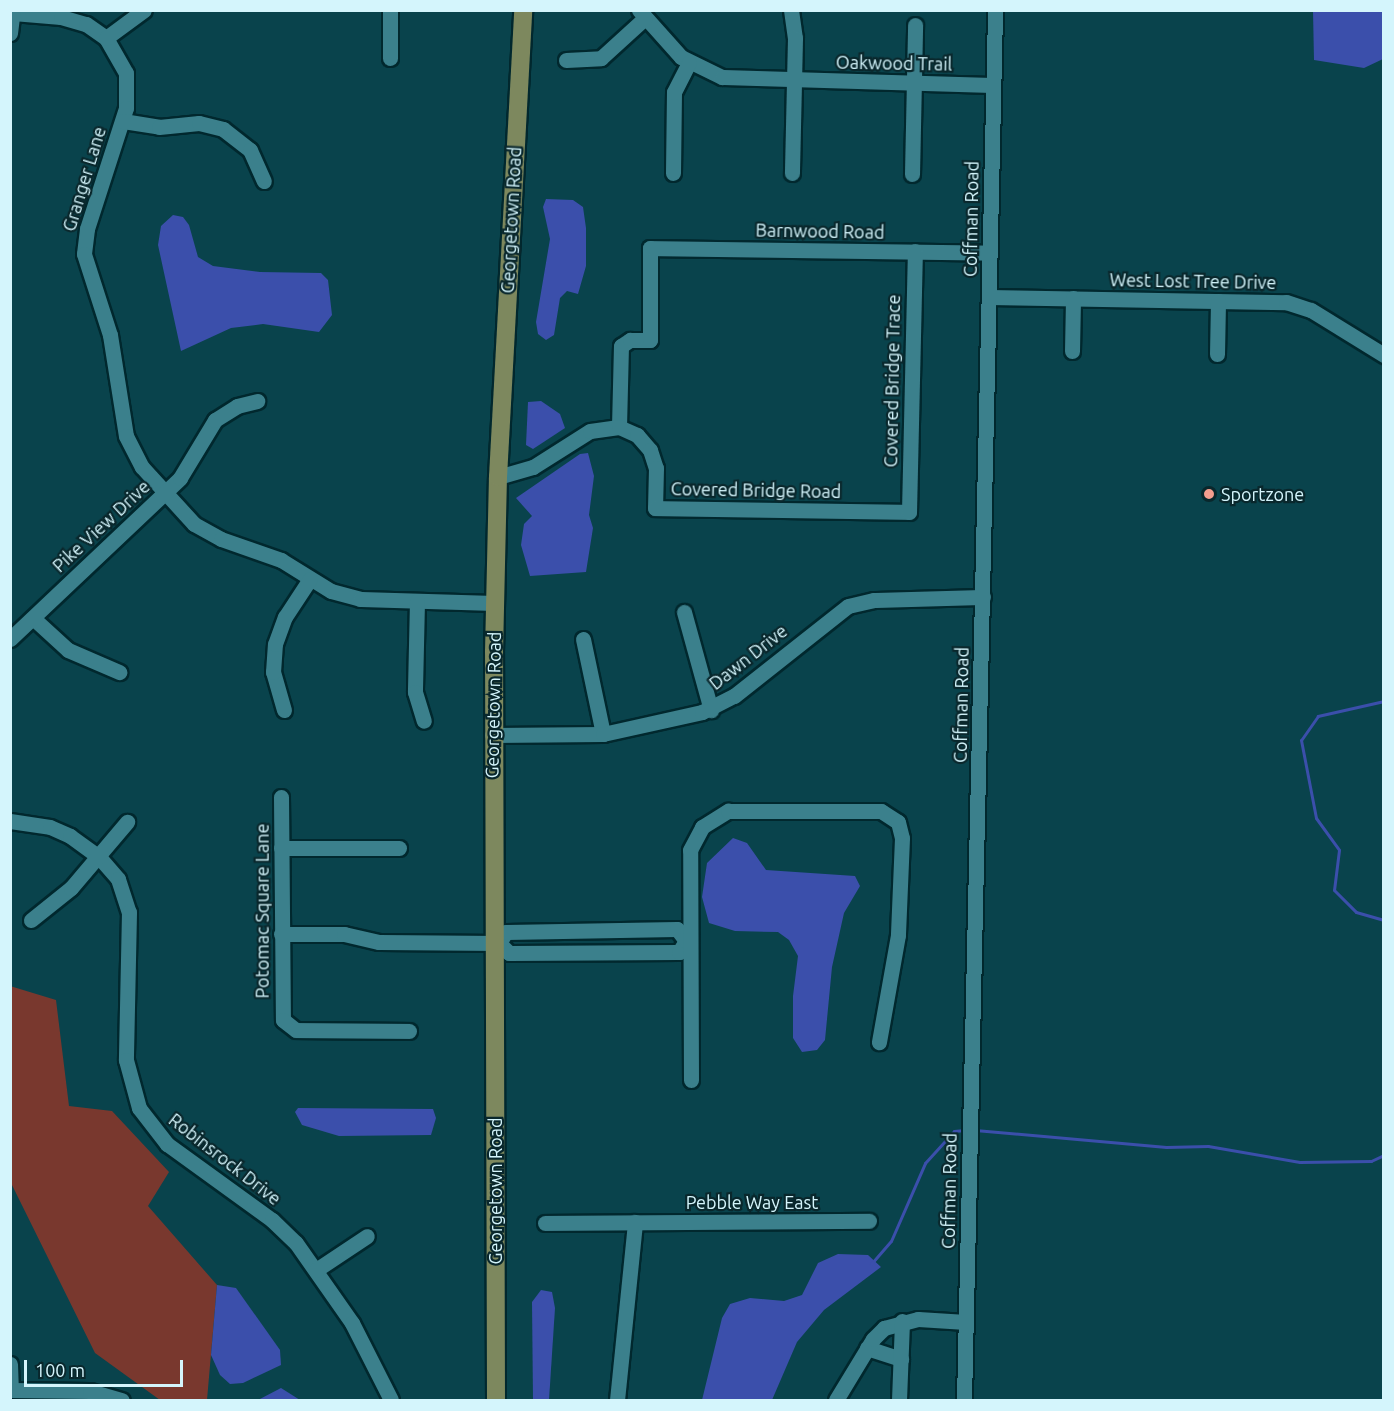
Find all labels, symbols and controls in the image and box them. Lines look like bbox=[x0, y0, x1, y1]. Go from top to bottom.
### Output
street label: Oakwood Trail bbox=[836, 51, 952, 75]
street label: Granger Lane bbox=[58, 124, 110, 234]
street label: Georgetown Road bbox=[496, 146, 526, 294]
street label: Coffman Road bbox=[959, 161, 983, 277]
street label: Barnwood Road bbox=[755, 219, 885, 243]
street label: West Lost Tree Drive bbox=[1109, 269, 1277, 293]
street label: Covered Bridge Trace bbox=[880, 294, 904, 468]
street label: Pike View Drive bbox=[48, 475, 154, 577]
street label: Covered Bridge Road bbox=[671, 478, 841, 502]
place label: Sportzone bbox=[1221, 483, 1304, 505]
marker: Sportzone bbox=[1202, 487, 1216, 501]
street label: Dawn Drive bbox=[705, 620, 791, 694]
street label: Georgetown Road bbox=[481, 631, 505, 779]
street label: Coffman Road bbox=[949, 647, 973, 763]
street label: Potomac Square Lane bbox=[251, 824, 273, 998]
street label: Robinsrock Drive bbox=[165, 1109, 285, 1209]
street label: Georgetown Road bbox=[484, 1118, 506, 1264]
street label: Coffman Road bbox=[937, 1133, 961, 1249]
street label: Pebble Way East bbox=[686, 1191, 818, 1213]
scale bar bbox=[27, 1348, 186, 1386]
text: 100 m bbox=[35, 1360, 85, 1380]

